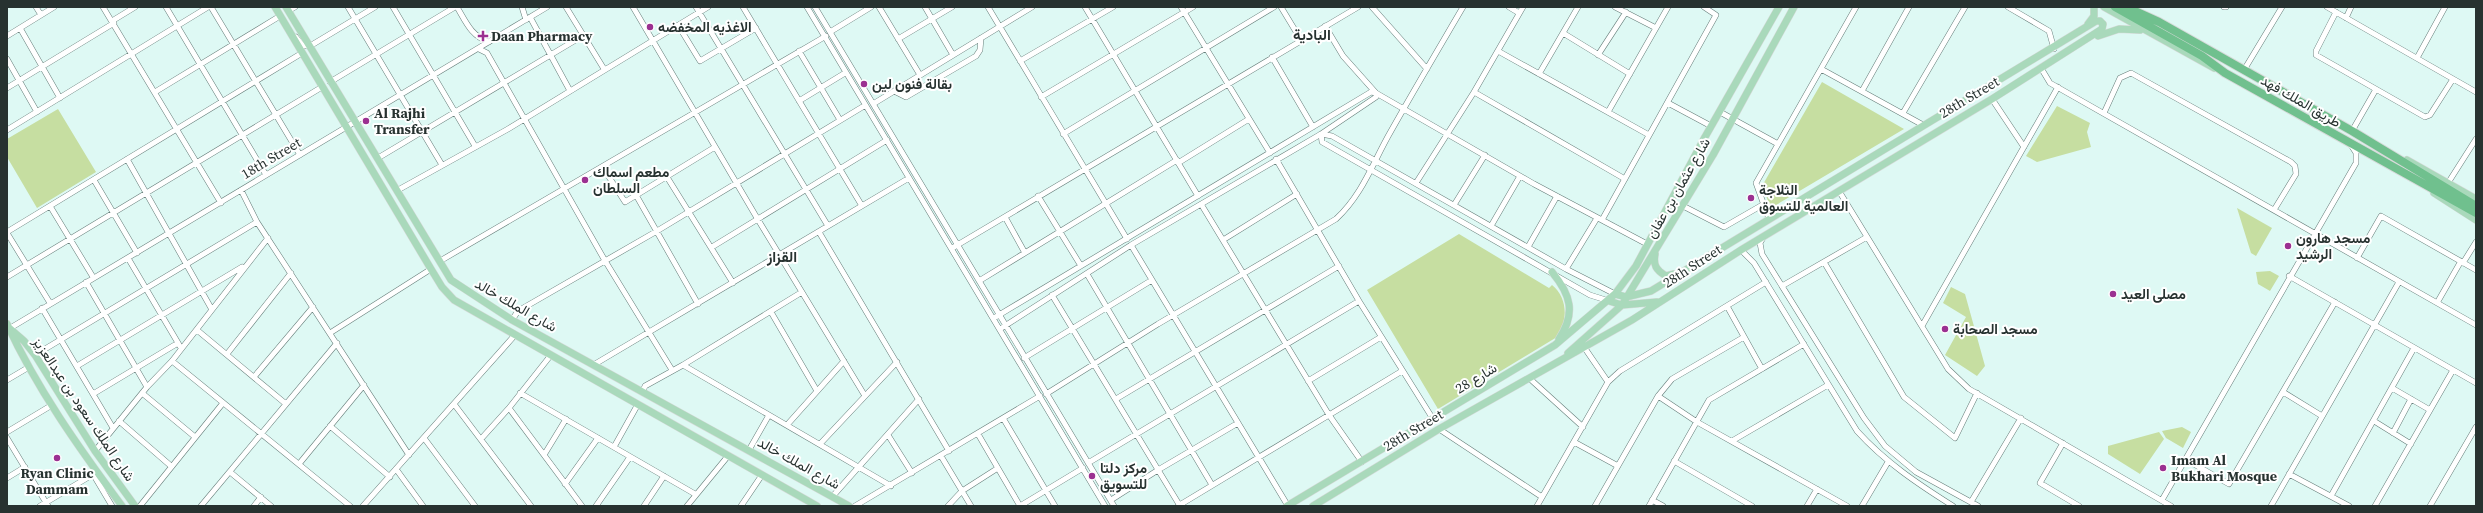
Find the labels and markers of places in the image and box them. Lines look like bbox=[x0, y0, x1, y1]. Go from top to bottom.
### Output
place label: الاغذيه المخفضه bbox=[658, 17, 752, 37]
marker: الاغذيه المخفضه bbox=[645, 22, 655, 32]
place label: Daan Pharmacy bbox=[491, 26, 593, 46]
marker: Daan Pharmacy bbox=[478, 31, 488, 41]
place label: بقالة فنون لين bbox=[872, 74, 952, 94]
marker: بقالة فنون لين bbox=[859, 79, 869, 89]
place label: Al Rajhi Transfer bbox=[374, 103, 430, 139]
marker: Al Rajhi Transfer bbox=[361, 116, 371, 126]
place label: مطعم اسماك السلطان bbox=[593, 162, 670, 198]
marker: مطعم اسماك السلطان bbox=[580, 175, 590, 185]
place label: الثلاجة العالمية للتسوق bbox=[1759, 180, 1848, 216]
marker: الثلاجة العالمية للتسوق bbox=[1746, 193, 1756, 203]
place label: مسجد هارون الرشيد bbox=[2296, 228, 2371, 264]
marker: مسجد هارون الرشيد bbox=[2283, 241, 2293, 251]
place label: مصلى العيد bbox=[2121, 284, 2186, 304]
marker: مصلى العيد bbox=[2108, 289, 2118, 299]
place label: مسجد الصحابة bbox=[1953, 319, 2038, 339]
marker: مسجد الصحابة bbox=[1940, 324, 1950, 334]
place label: Imam Al Bukhari Mosque bbox=[2171, 450, 2277, 486]
marker: Ryan Clinic Dammam bbox=[52, 453, 62, 463]
place label: مركز دلتا للتسويق bbox=[1100, 458, 1148, 494]
place label: Ryan Clinic Dammam bbox=[20, 463, 94, 499]
marker: Imam Al Bukhari Mosque bbox=[2158, 463, 2168, 473]
marker: مركز دلتا للتسويق bbox=[1087, 471, 1097, 481]

